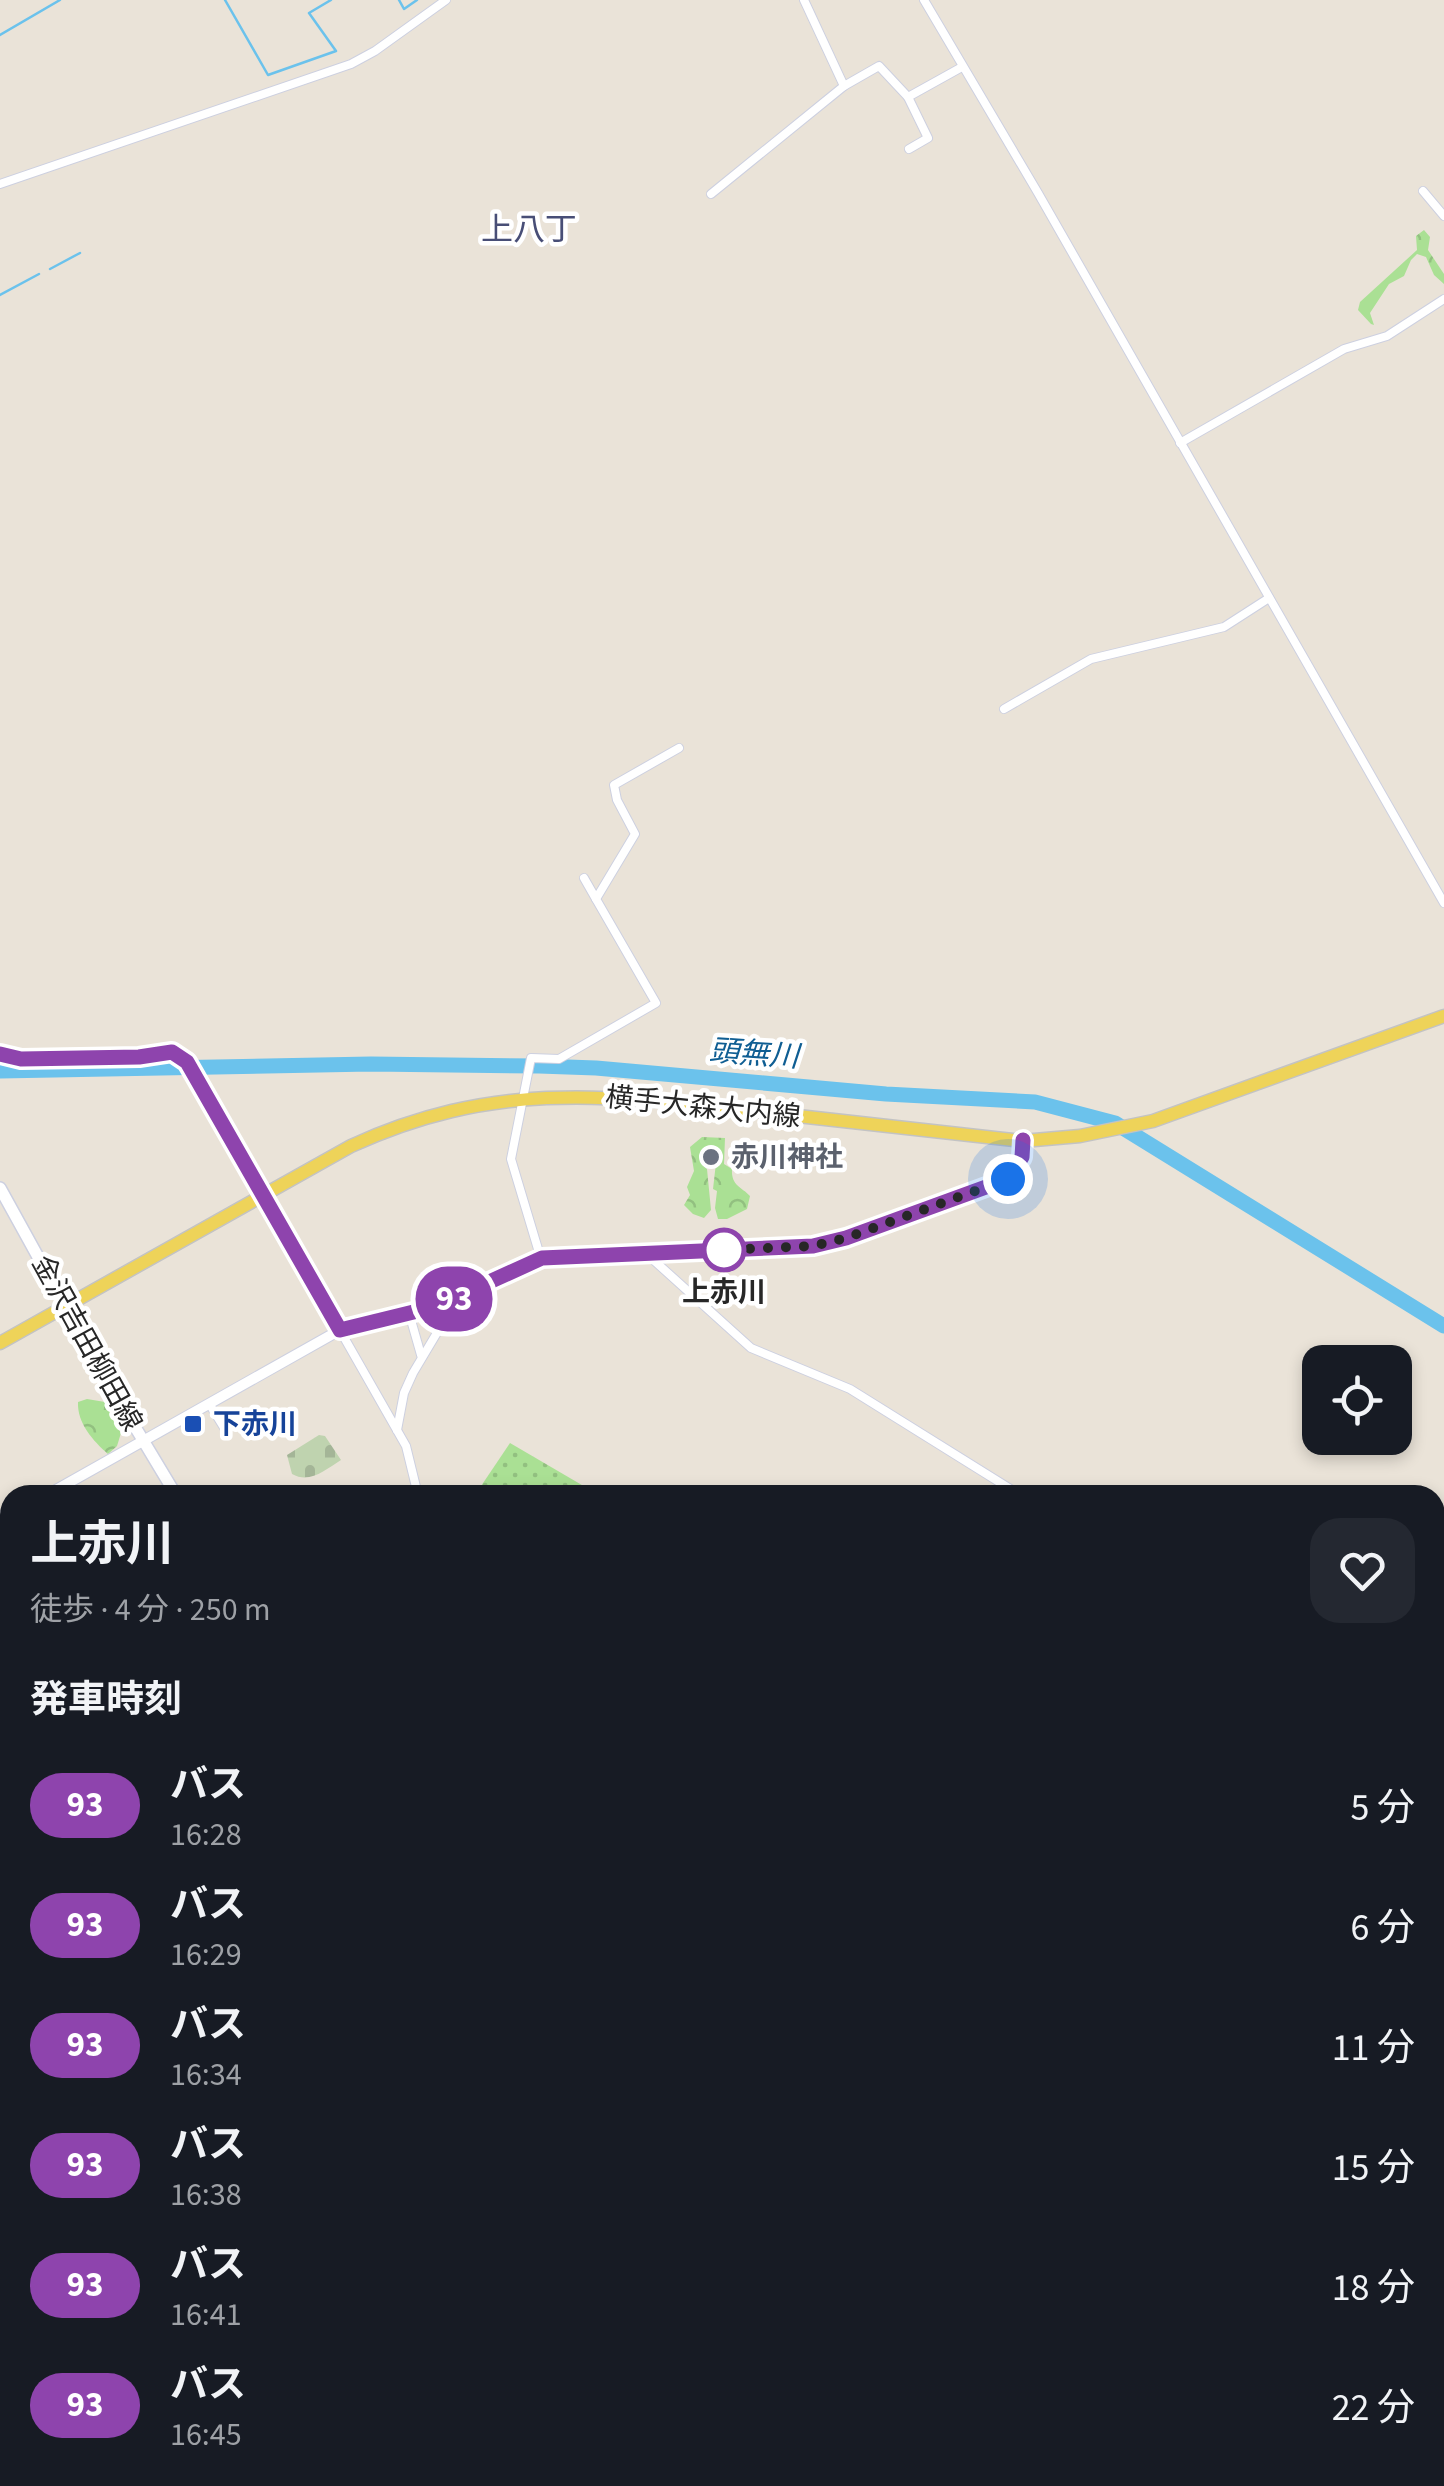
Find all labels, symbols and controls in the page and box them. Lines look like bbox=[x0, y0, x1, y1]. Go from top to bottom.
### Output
district label: 上八丁 bbox=[481, 207, 577, 253]
water label: 頭無川 bbox=[708, 1029, 803, 1079]
street label: 横手大森大内線 bbox=[603, 1077, 803, 1137]
place label: 赤川神社 bbox=[731, 1137, 843, 1177]
marker: 赤川神社 bbox=[700, 1146, 722, 1168]
your location bbox=[983, 1154, 1033, 1204]
marker: 上赤川 bbox=[703, 1229, 745, 1271]
street label: 金沢吉田柳田線 bbox=[22, 1248, 152, 1438]
line badge: 93 bbox=[409, 1266, 499, 1332]
place label: 上赤川 bbox=[682, 1272, 766, 1312]
text: 93 bbox=[436, 1274, 472, 1324]
map controls bbox=[1302, 1345, 1412, 1455]
button: locate bbox=[1302, 1345, 1412, 1455]
place label: 下赤川 bbox=[213, 1404, 297, 1444]
marker: 下赤川 bbox=[182, 1413, 204, 1435]
text: 上赤川 bbox=[30, 1511, 174, 1579]
button: heart bbox=[1310, 1518, 1415, 1623]
text: 徒歩 · 4 分 · 250 m bbox=[30, 1587, 270, 1633]
text: 発車時刻 bbox=[30, 1673, 182, 1727]
text: バス bbox=[170, 1758, 246, 1812]
text: 93 bbox=[67, 1780, 103, 1830]
text: 5 分 bbox=[1351, 1781, 1415, 1835]
text: 16:28 bbox=[170, 1812, 242, 1858]
text: バス bbox=[170, 1878, 246, 1932]
text: 93 bbox=[67, 1900, 103, 1950]
text: 6 分 bbox=[1351, 1901, 1415, 1955]
text: 16:29 bbox=[170, 1932, 242, 1978]
text: バス bbox=[170, 1998, 246, 2052]
text: 93 bbox=[67, 2020, 103, 2070]
text: 11 分 bbox=[1332, 2021, 1415, 2075]
text: 16:34 bbox=[170, 2052, 242, 2098]
text: バス bbox=[170, 2118, 246, 2172]
text: 93 bbox=[67, 2140, 103, 2190]
text: 15 分 bbox=[1332, 2141, 1415, 2195]
text: 16:38 bbox=[170, 2172, 242, 2218]
text: バス bbox=[170, 2238, 246, 2292]
text: 93 bbox=[67, 2260, 103, 2310]
text: 18 分 bbox=[1332, 2261, 1415, 2315]
text: 16:41 bbox=[170, 2292, 242, 2338]
text: バス bbox=[170, 2358, 246, 2412]
text: 93 bbox=[67, 2380, 103, 2430]
text: 22 分 bbox=[1332, 2381, 1415, 2435]
text: 16:45 bbox=[170, 2412, 242, 2458]

